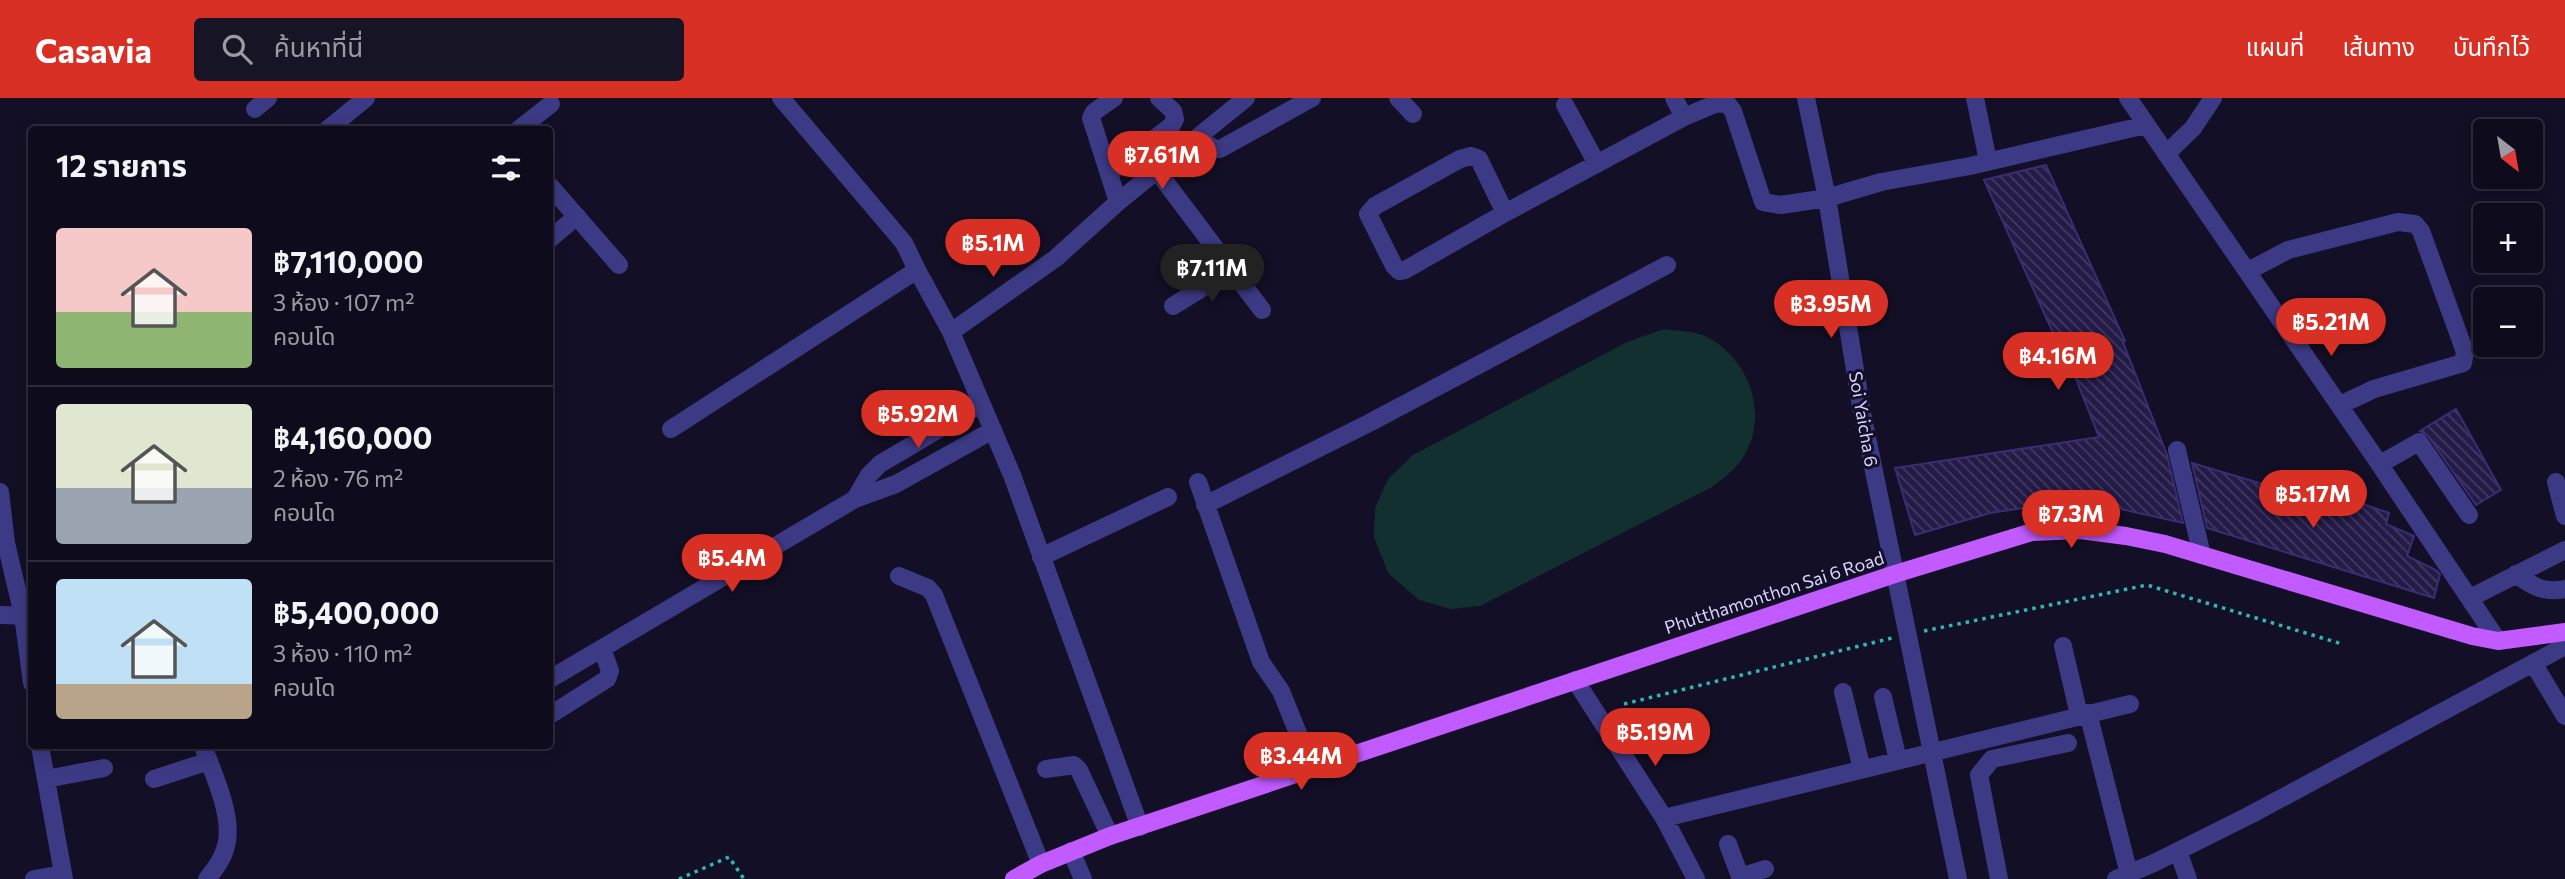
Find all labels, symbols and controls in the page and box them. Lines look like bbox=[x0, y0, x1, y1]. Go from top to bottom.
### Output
search box bbox=[194, 18, 684, 81]
text: Casavia bbox=[35, 29, 152, 70]
icon: search bbox=[218, 30, 256, 68]
text: ค้นหาที่นี่ bbox=[274, 31, 363, 62]
text: แผนที่ bbox=[2246, 32, 2304, 61]
text: เส้นทาง bbox=[2342, 32, 2415, 61]
text: บันทึกไว้ bbox=[2453, 32, 2530, 61]
north arrow bbox=[2473, 119, 2543, 189]
map controls bbox=[2473, 119, 2543, 357]
pin: ฿7.61M bbox=[1105, 132, 1219, 191]
text: ฿7.61M bbox=[1124, 140, 1200, 168]
text: 12 รายการ bbox=[56, 146, 187, 183]
icon: filters bbox=[487, 149, 525, 187]
button: + bbox=[2473, 203, 2543, 273]
pin: ฿5.1M bbox=[944, 220, 1042, 279]
text: ฿5.1M bbox=[961, 228, 1025, 256]
text: ฿7,110,000 bbox=[273, 242, 423, 279]
pin: ฿7.11M bbox=[1155, 244, 1269, 304]
text: ฿7.11M bbox=[1176, 253, 1248, 281]
icon: home bbox=[112, 256, 196, 340]
pin: ฿3.95M bbox=[1774, 280, 1888, 340]
button: − bbox=[2473, 287, 2543, 357]
text: 3 ห้อง · 107 m² bbox=[273, 288, 414, 316]
text: ฿3.95M bbox=[1790, 289, 1872, 317]
pin: ฿5.21M bbox=[2274, 299, 2388, 358]
text: ฿5.21M bbox=[2292, 307, 2370, 335]
text: คอนโด bbox=[273, 322, 335, 350]
pin: ฿4.16M bbox=[2001, 332, 2115, 392]
text: ฿4.16M bbox=[2019, 341, 2097, 369]
street label: Soi Yaicha 6 bbox=[1845, 370, 1883, 468]
pin: ฿5.92M bbox=[861, 390, 975, 450]
text: ฿5.92M bbox=[877, 399, 959, 427]
text: ฿4,160,000 bbox=[273, 418, 433, 455]
icon: home bbox=[112, 432, 196, 516]
text: 2 ห้อง · 76 m² bbox=[273, 464, 403, 492]
pin: ฿5.17M bbox=[2256, 470, 2370, 530]
text: ฿5.17M bbox=[2275, 479, 2351, 507]
pin: ฿7.3M bbox=[2022, 490, 2120, 550]
text: คอนโด bbox=[273, 498, 335, 526]
text: ฿7.3M bbox=[2038, 499, 2104, 527]
pin: ฿5.4M bbox=[683, 534, 781, 594]
text: ฿5.4M bbox=[698, 543, 766, 571]
street label: Phutthamonthon Sai 6 Road bbox=[1661, 546, 1887, 638]
text: ฿5,400,000 bbox=[273, 593, 440, 630]
icon: home bbox=[112, 607, 196, 691]
text: 3 ห้อง · 110 m² bbox=[273, 639, 412, 667]
text: คอนโด bbox=[273, 673, 335, 701]
pin: ฿5.19M bbox=[1598, 708, 1712, 768]
text: ฿5.19M bbox=[1616, 717, 1694, 745]
pin: ฿3.44M bbox=[1244, 732, 1358, 792]
text: ฿3.44M bbox=[1260, 741, 1342, 769]

